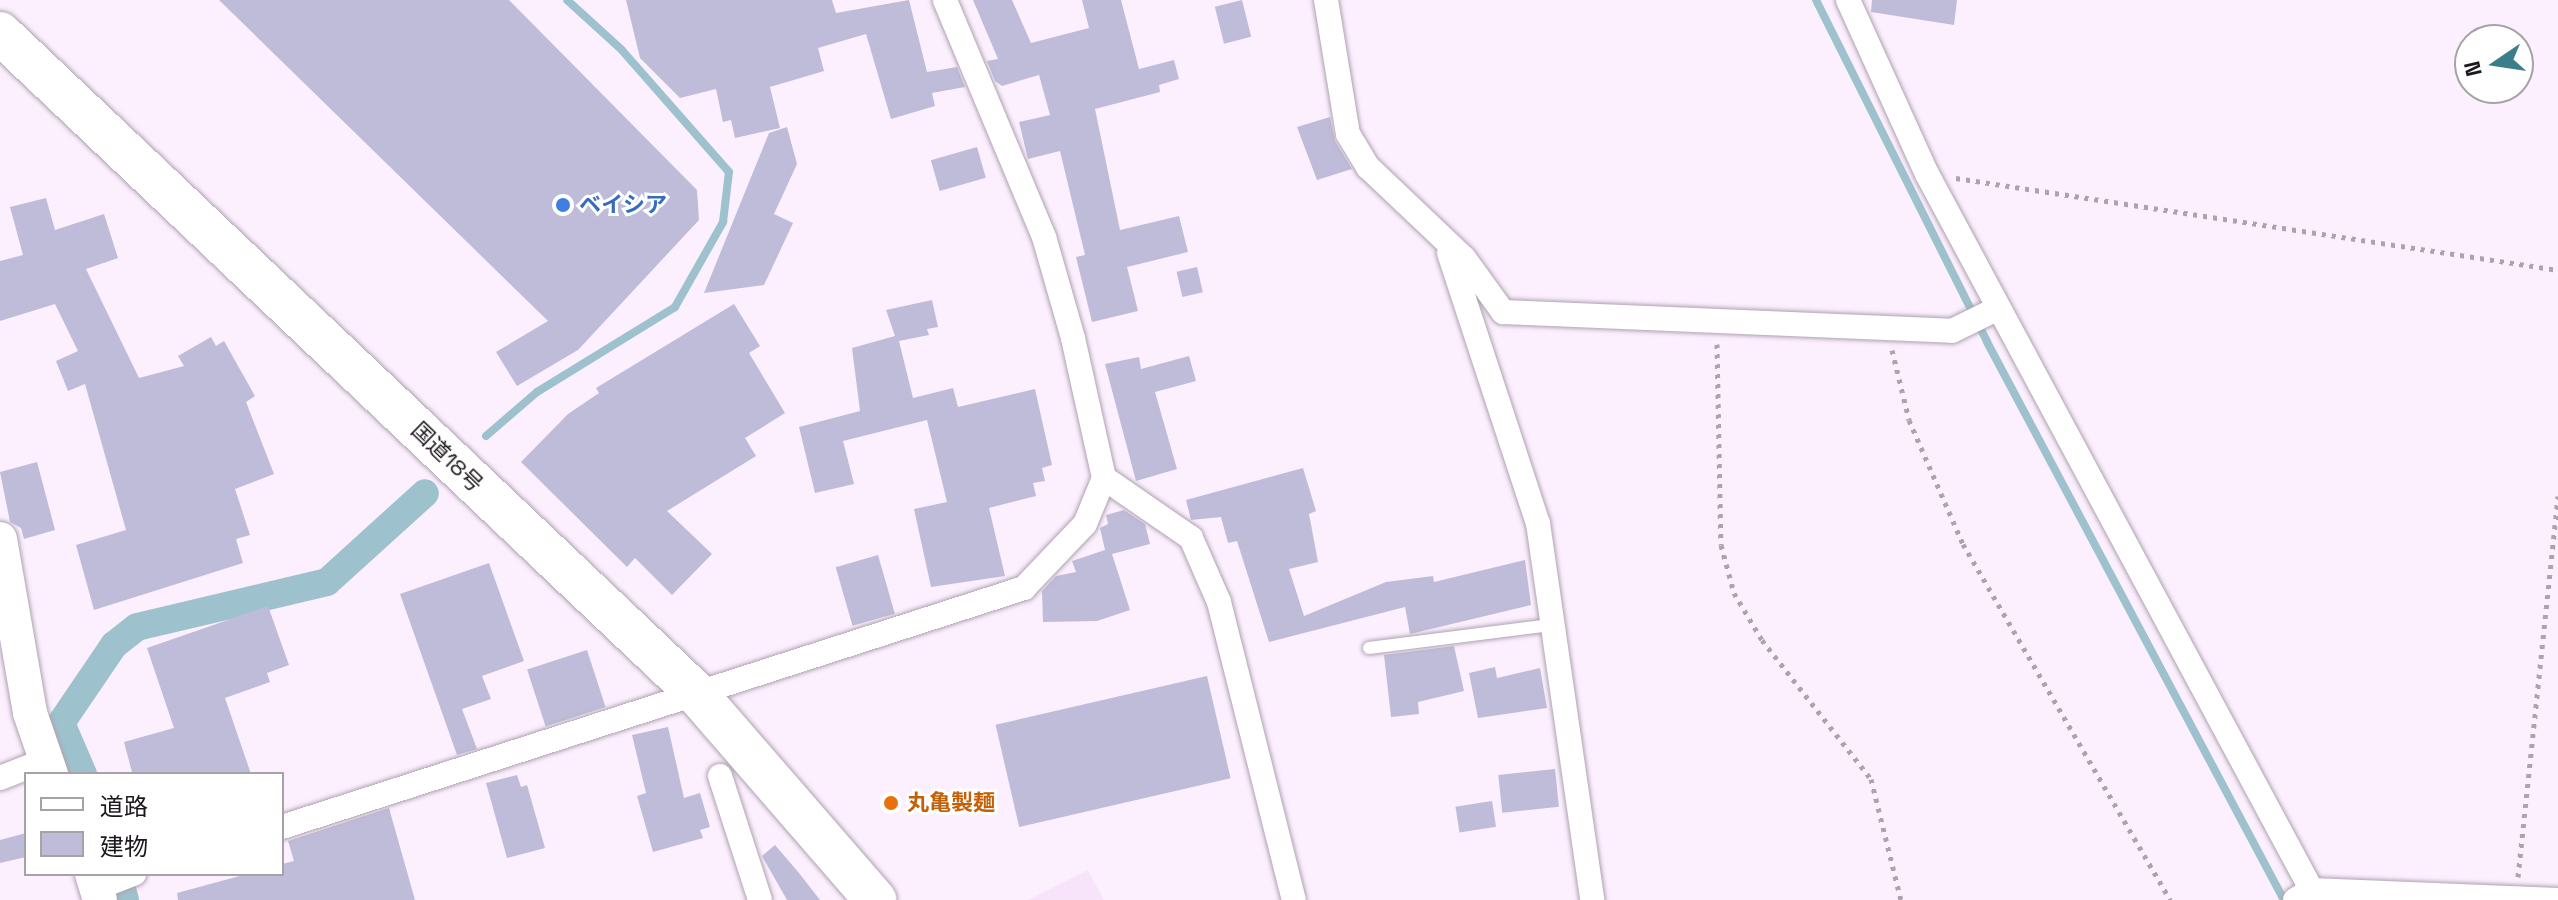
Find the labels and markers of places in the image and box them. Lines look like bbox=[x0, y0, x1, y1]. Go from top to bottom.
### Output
place label: ベイシア bbox=[579, 192, 667, 218]
marker: ベイシア bbox=[554, 196, 572, 214]
place label: 丸亀製麺 bbox=[907, 790, 995, 816]
marker: 丸亀製麺 bbox=[882, 794, 900, 812]

